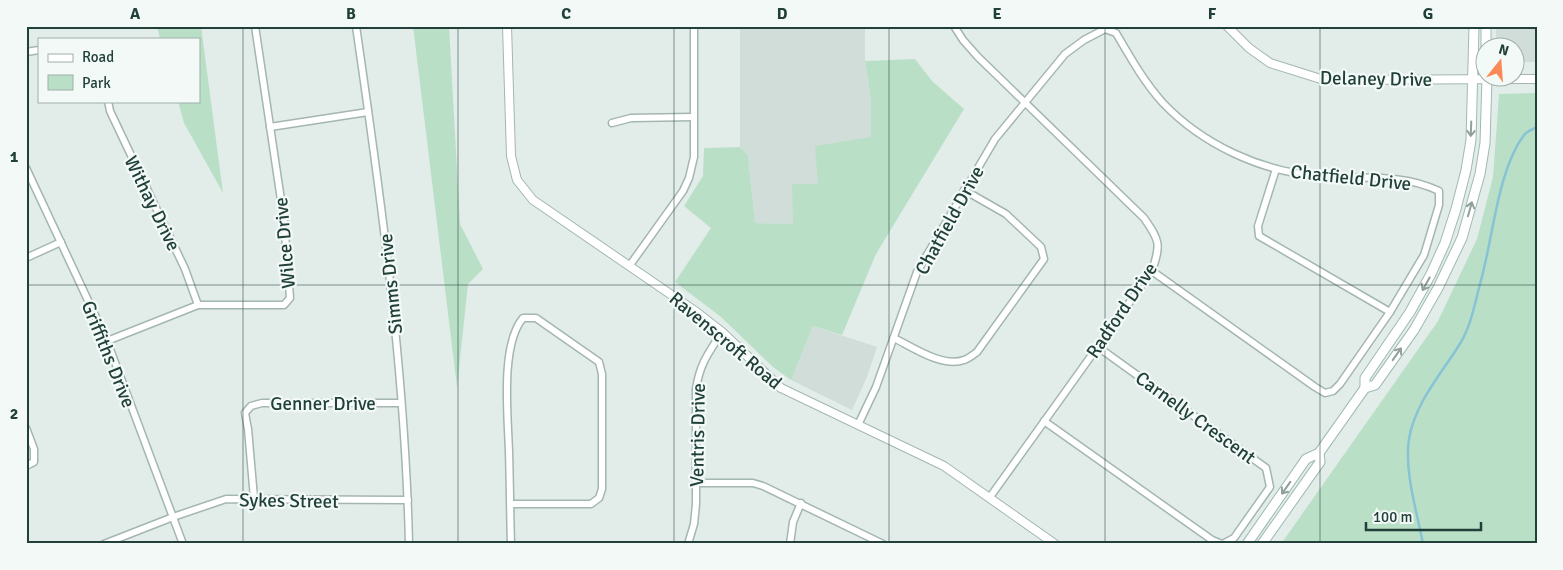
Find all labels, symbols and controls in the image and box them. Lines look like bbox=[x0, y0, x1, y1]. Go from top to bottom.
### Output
text: A bbox=[130, 4, 141, 24]
text: B bbox=[346, 4, 356, 24]
text: C bbox=[561, 4, 571, 24]
text: D bbox=[777, 4, 788, 24]
text: E bbox=[992, 4, 1002, 24]
text: F bbox=[1208, 4, 1217, 24]
text: G bbox=[1423, 4, 1433, 24]
legend bbox=[38, 38, 200, 102]
north arrow bbox=[1476, 38, 1526, 88]
text: N bbox=[1497, 40, 1511, 60]
text: Road bbox=[82, 48, 114, 66]
street label: Delaney Drive bbox=[1320, 66, 1432, 92]
text: Park bbox=[82, 74, 111, 92]
one-way arrow bbox=[1466, 120, 1476, 136]
text: 1 bbox=[10, 147, 19, 167]
street label: Withay Drive bbox=[119, 152, 185, 255]
street label: Chatfield Drive bbox=[1289, 160, 1412, 196]
street label: Chatfield Drive bbox=[910, 162, 990, 279]
street label: Wilce Drive bbox=[269, 196, 301, 290]
one-way arrow bbox=[1466, 202, 1476, 218]
street label: Simms Drive bbox=[374, 232, 408, 335]
street label: Radford Drive bbox=[1081, 258, 1163, 363]
one-way arrow bbox=[1421, 276, 1431, 291]
street label: Ravenscroft Road bbox=[664, 287, 787, 395]
street label: Griffiths Drive bbox=[76, 297, 140, 411]
one-way arrow bbox=[1392, 347, 1402, 361]
street label: Carnelly Crescent bbox=[1131, 366, 1261, 470]
street label: Ventris Drive bbox=[685, 383, 711, 487]
street label: Genner Drive bbox=[270, 392, 376, 416]
text: 2 bbox=[10, 404, 18, 424]
one-way arrow bbox=[1281, 481, 1291, 495]
street label: Sykes Street bbox=[239, 488, 339, 514]
scale bar bbox=[1366, 500, 1480, 532]
text: 100 m bbox=[1373, 508, 1413, 526]

